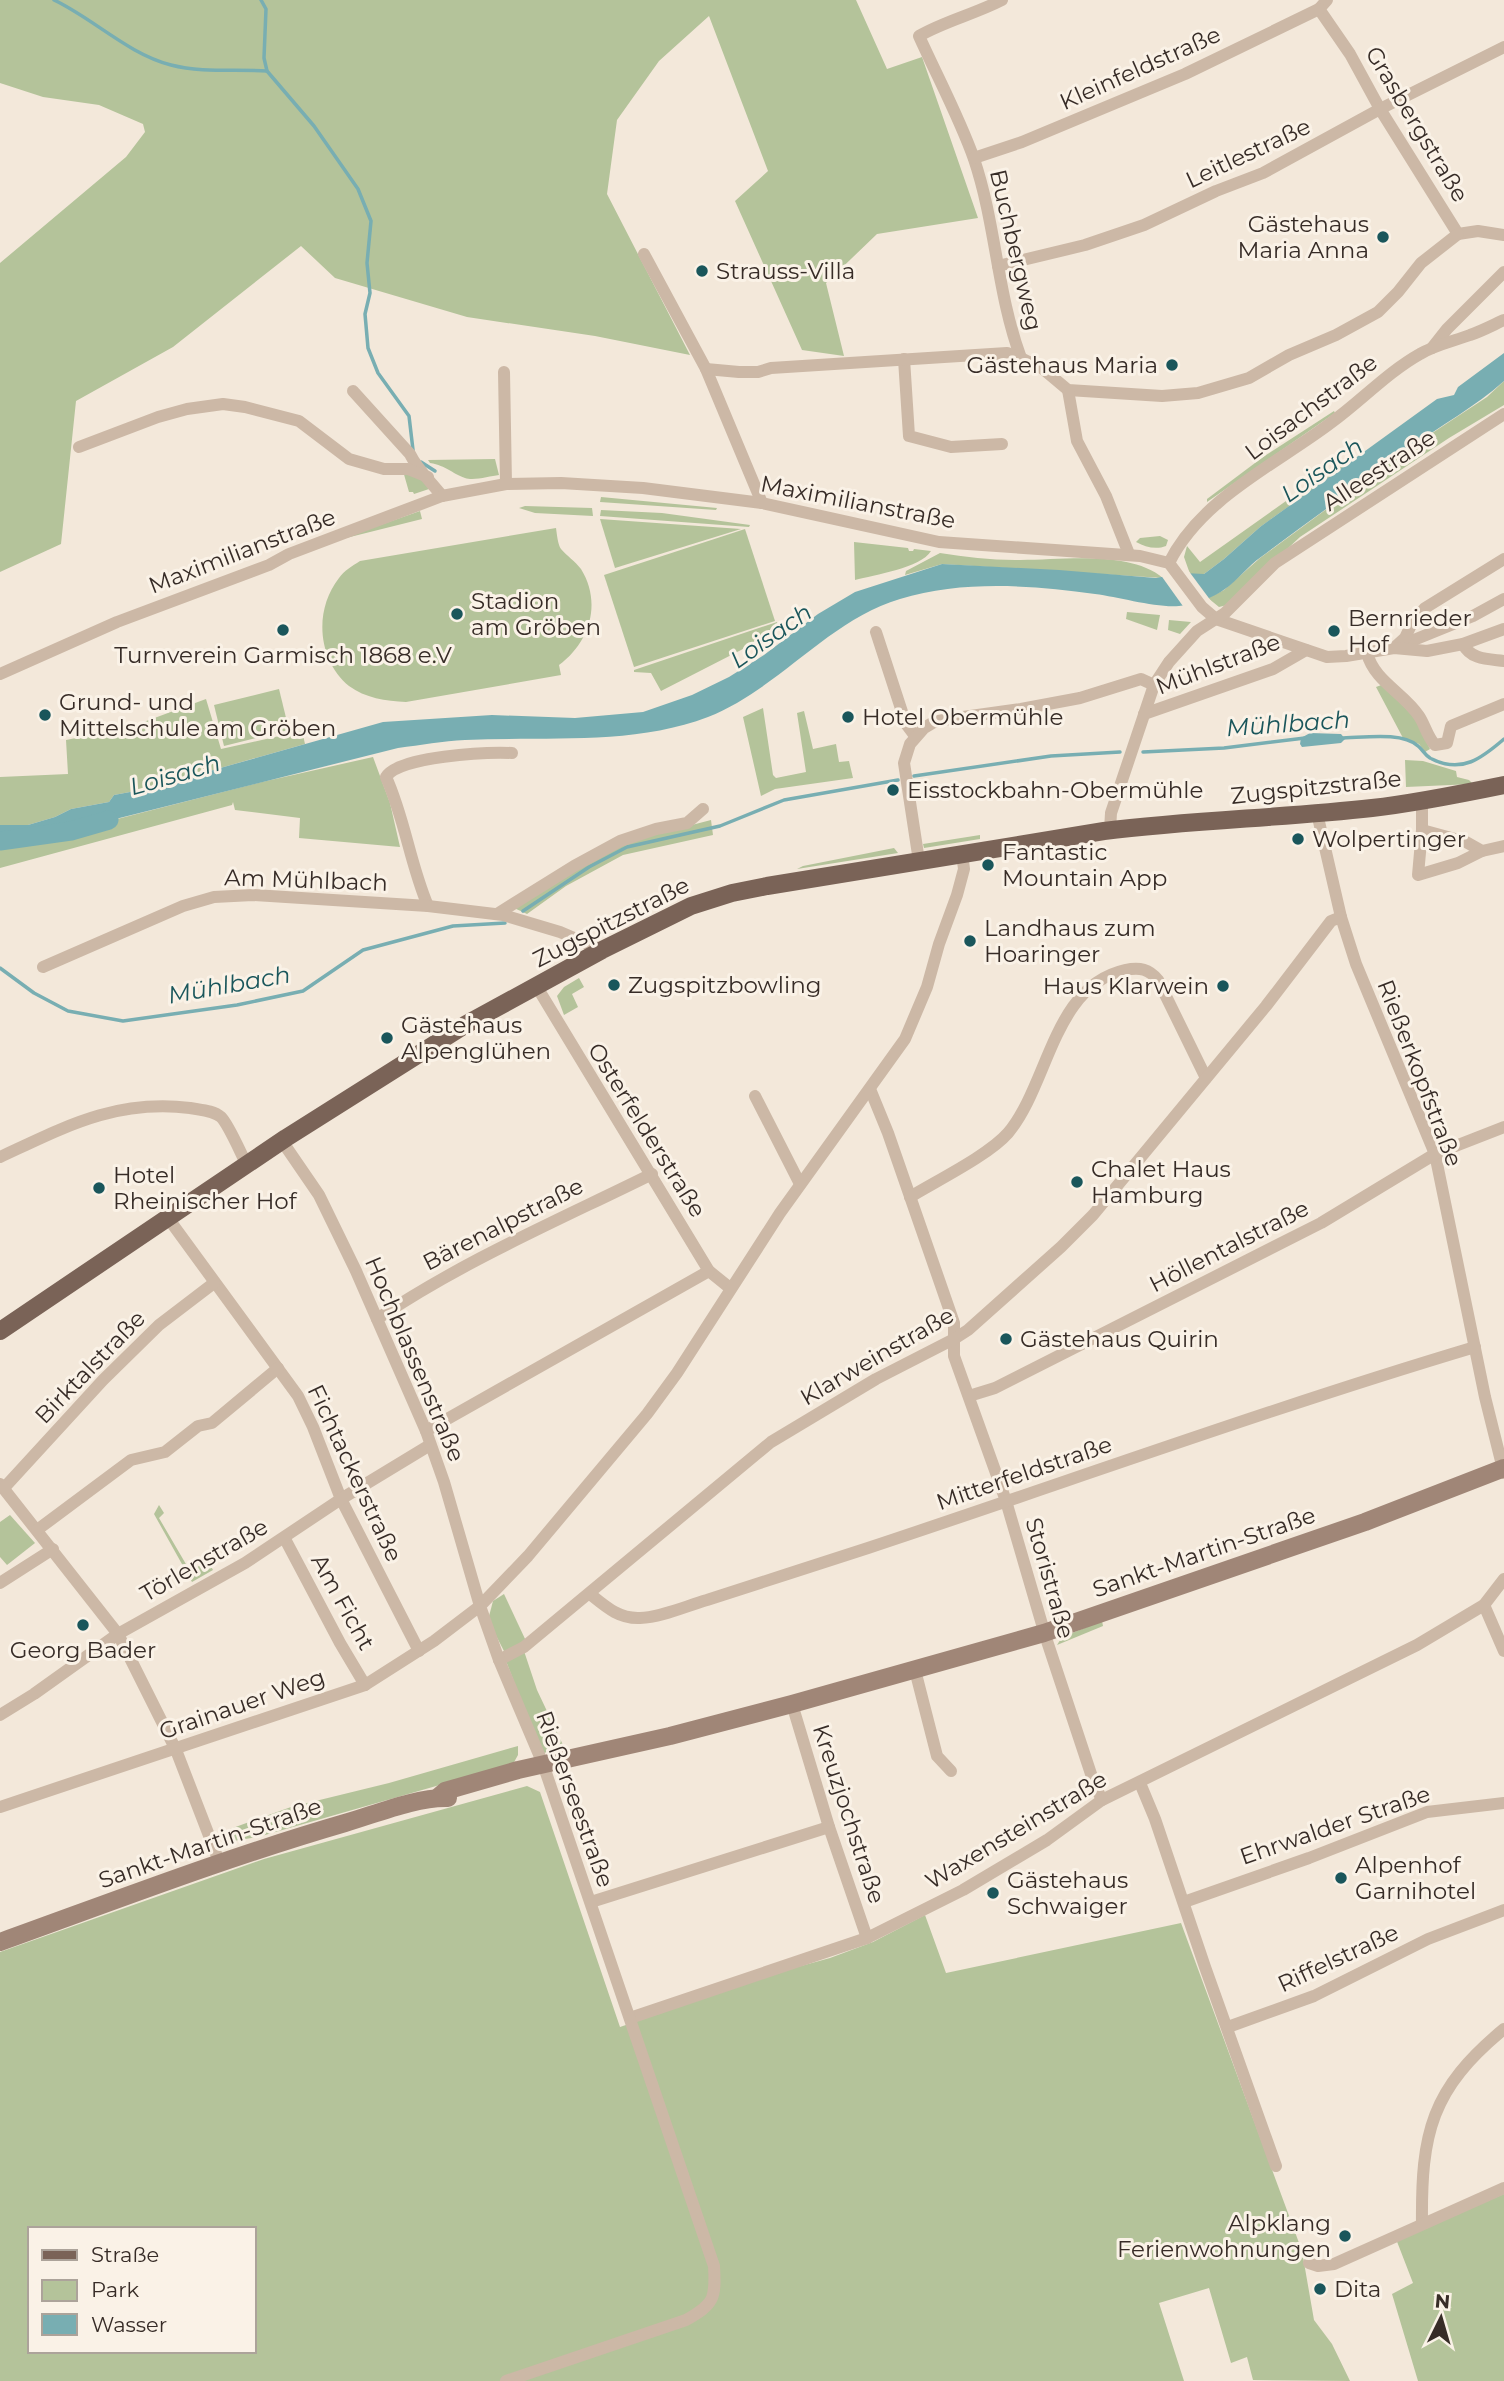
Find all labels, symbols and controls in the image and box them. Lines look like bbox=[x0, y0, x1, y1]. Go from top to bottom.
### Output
street label: Kleinfeldstraße bbox=[1055, 20, 1225, 116]
street label: Grasbergstraße bbox=[1359, 41, 1475, 207]
street label: Leitlestraße bbox=[1181, 112, 1315, 194]
street label: Buchbergweg bbox=[984, 167, 1048, 333]
place label: Gästehaus Maria Anna bbox=[1237, 210, 1369, 264]
marker: Gästehaus Maria Anna bbox=[1375, 229, 1391, 245]
place label: Strauss-Villa bbox=[716, 257, 855, 285]
marker: Strauss-Villa bbox=[694, 263, 710, 279]
street label: Loisachstraße bbox=[1239, 348, 1383, 466]
place label: Gästehaus Maria bbox=[966, 351, 1158, 379]
marker: Gästehaus Maria bbox=[1164, 357, 1180, 373]
street label: Alleestraße bbox=[1318, 423, 1440, 517]
water label: Loisach bbox=[1275, 431, 1368, 508]
street label: Maximilianstraße bbox=[758, 469, 958, 535]
street label: Maximilianstraße bbox=[145, 502, 339, 600]
place label: Stadion am Gröben bbox=[471, 587, 601, 641]
water label: Loisach bbox=[724, 597, 817, 674]
place label: Bernrieder Hof bbox=[1348, 604, 1472, 658]
marker: Stadion am Gröben bbox=[449, 606, 465, 622]
marker: Turnverein Garmisch 1868 e.V bbox=[275, 622, 291, 638]
marker: Bernrieder Hof bbox=[1326, 623, 1342, 639]
street label: Mühlstraße bbox=[1152, 627, 1284, 701]
place label: Turnverein Garmisch 1868 e.V bbox=[114, 641, 453, 669]
place label: Grund- und Mittelschule am Gröben bbox=[59, 688, 336, 742]
place label: Hotel Obermühle bbox=[862, 703, 1063, 731]
water label: Mühlbach bbox=[1225, 705, 1351, 742]
marker: Grund- und Mittelschule am Gröben bbox=[37, 707, 53, 723]
marker: Hotel Obermühle bbox=[840, 709, 856, 725]
water label: Loisach bbox=[126, 748, 224, 801]
street label: Zugspitzstraße bbox=[1229, 764, 1403, 810]
place label: Eisstockbahn-Obermühle bbox=[907, 776, 1203, 804]
marker: Eisstockbahn-Obermühle bbox=[885, 782, 901, 798]
place label: Wolpertinger bbox=[1312, 825, 1466, 853]
marker: Wolpertinger bbox=[1290, 831, 1306, 847]
place label: Fantastic Mountain App bbox=[1002, 838, 1167, 892]
marker: Fantastic Mountain App bbox=[980, 857, 996, 873]
street label: Am Mühlbach bbox=[224, 863, 388, 897]
street label: Zugspitzstraße bbox=[528, 871, 694, 973]
place label: Landhaus zum Hoaringer bbox=[984, 914, 1156, 968]
marker: Landhaus zum Hoaringer bbox=[962, 933, 978, 949]
water label: Mühlbach bbox=[165, 959, 292, 1010]
place label: Zugspitzbowling bbox=[628, 971, 821, 999]
place label: Haus Klarwein bbox=[1043, 972, 1209, 1000]
street label: Rießerkopfstraße bbox=[1371, 976, 1469, 1170]
marker: Zugspitzbowling bbox=[606, 977, 622, 993]
marker: Haus Klarwein bbox=[1215, 978, 1231, 994]
place label: Gästehaus Alpenglühen bbox=[401, 1011, 551, 1065]
marker: Gästehaus Alpenglühen bbox=[379, 1030, 395, 1046]
street label: Osterfelderstraße bbox=[582, 1038, 712, 1222]
place label: Chalet Haus Hamburg bbox=[1091, 1155, 1231, 1209]
place label: Hotel Rheinischer Hof bbox=[113, 1161, 298, 1215]
street label: Bärenalpstraße bbox=[418, 1172, 588, 1276]
marker: Chalet Haus Hamburg bbox=[1069, 1174, 1085, 1190]
marker: Hotel Rheinischer Hof bbox=[91, 1180, 107, 1196]
street label: Höllentalstraße bbox=[1145, 1194, 1313, 1298]
street label: Hochblassenstraße bbox=[359, 1252, 471, 1466]
street label: Klarweinstraße bbox=[795, 1301, 959, 1411]
street label: Birktalstraße bbox=[29, 1305, 151, 1429]
place label: Gästehaus Quirin bbox=[1020, 1325, 1219, 1353]
marker: Gästehaus Quirin bbox=[998, 1331, 1014, 1347]
street label: Fichtackerstraße bbox=[302, 1380, 408, 1566]
street label: Mitterfeldstraße bbox=[932, 1430, 1116, 1516]
street label: Sankt-Martin-Straße bbox=[1089, 1501, 1319, 1603]
street label: Törlenstraße bbox=[135, 1512, 273, 1608]
street label: Storistraße bbox=[1019, 1514, 1081, 1642]
street label: Am Ficht bbox=[305, 1549, 381, 1655]
marker: Georg Bader bbox=[75, 1617, 91, 1633]
place label: Georg Bader bbox=[10, 1636, 156, 1664]
street label: Grainauer Weg bbox=[155, 1663, 329, 1745]
street label: Rießerseestraße bbox=[530, 1707, 620, 1891]
street label: Kreuzjochstraße bbox=[807, 1721, 891, 1907]
street label: Waxensteinstraße bbox=[920, 1765, 1112, 1895]
street label: Ehrwalder Straße bbox=[1236, 1779, 1434, 1871]
street label: Sankt-Martin-Straße bbox=[95, 1792, 325, 1894]
place label: Alpenhof Garnihotel bbox=[1355, 1851, 1476, 1905]
place label: Gästehaus Schwaiger bbox=[1007, 1866, 1128, 1920]
marker: Alpenhof Garnihotel bbox=[1333, 1870, 1349, 1886]
marker: Gästehaus Schwaiger bbox=[985, 1885, 1001, 1901]
street label: Riffelstraße bbox=[1273, 1918, 1403, 1998]
place label: Alpklang Ferienwohnungen bbox=[1117, 2209, 1331, 2263]
legend bbox=[28, 2227, 256, 2353]
marker: Alpklang Ferienwohnungen bbox=[1337, 2228, 1353, 2244]
text: Straße bbox=[91, 2242, 159, 2267]
place label: Dita bbox=[1334, 2275, 1381, 2303]
text: Park bbox=[91, 2277, 139, 2302]
marker: Dita bbox=[1312, 2281, 1328, 2297]
north arrow bbox=[1406, 2283, 1476, 2353]
text: N bbox=[1434, 2289, 1451, 2314]
text: Wasser bbox=[91, 2312, 167, 2337]

